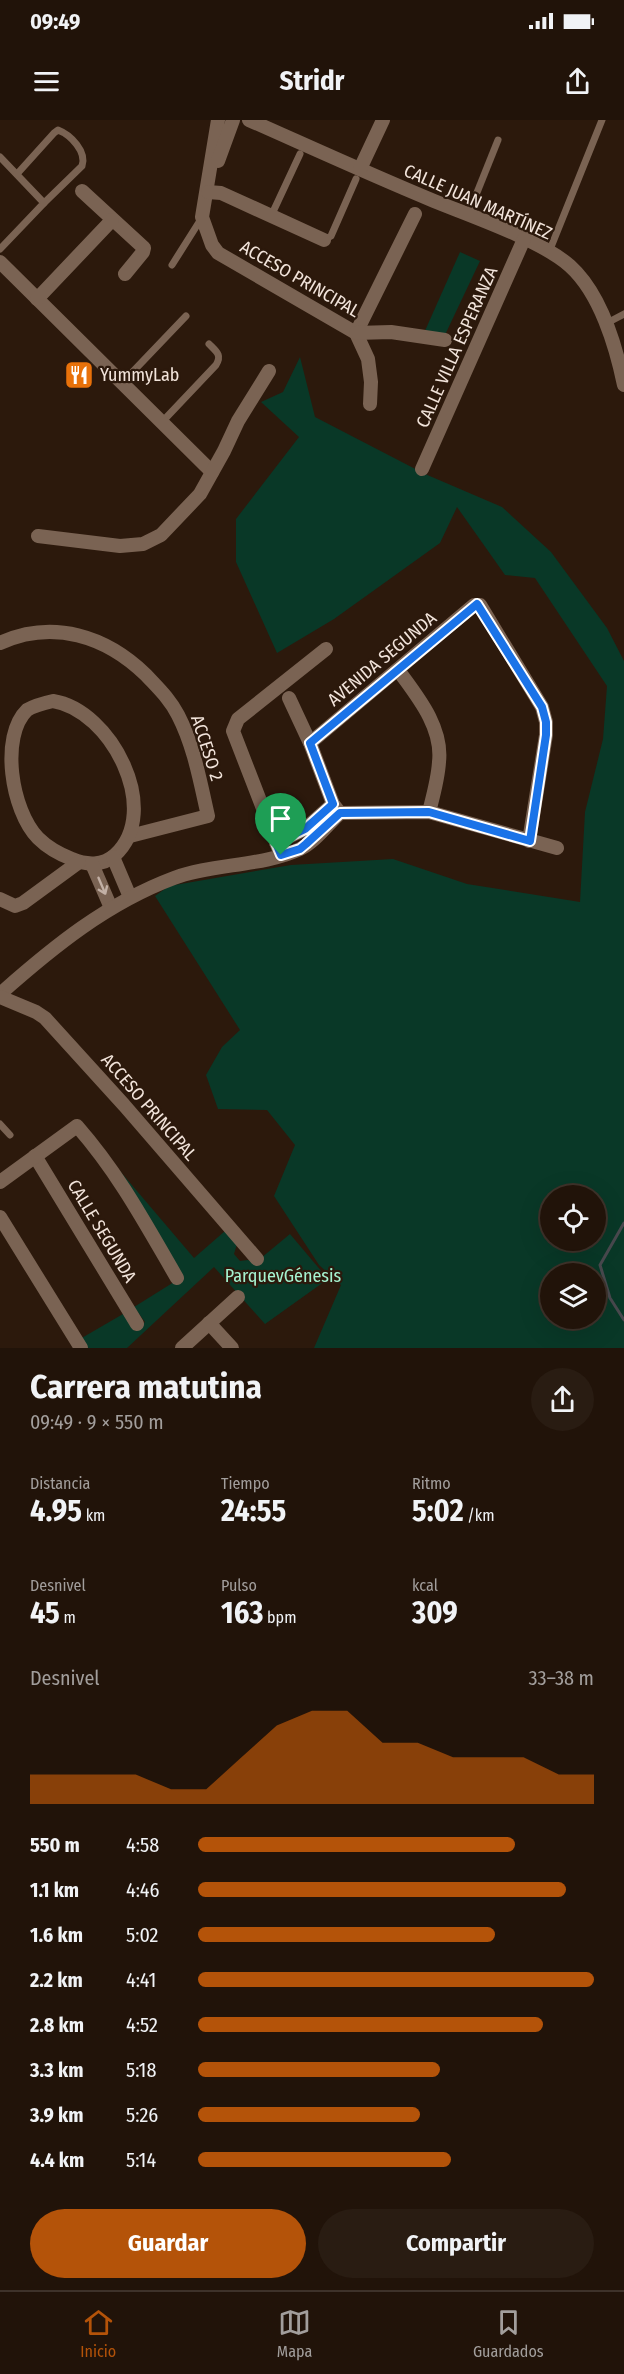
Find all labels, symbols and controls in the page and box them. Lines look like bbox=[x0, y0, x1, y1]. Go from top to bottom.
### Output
text: 09:49 bbox=[30, 8, 80, 35]
icon: menu bbox=[30, 65, 63, 98]
text: Stridr bbox=[280, 65, 345, 97]
icon: share bbox=[561, 65, 594, 98]
street label: CALLE JUAN MARTÍNEZ bbox=[401, 159, 556, 245]
street label: ACCESO PRINCIPAL bbox=[236, 236, 364, 322]
street label: CALLE VILLA ESPERANZA bbox=[412, 263, 503, 431]
restaurant icon: YummyLab bbox=[63, 359, 95, 391]
place label: YummyLab bbox=[100, 364, 179, 386]
street label: AVENIDA SEGUNDA bbox=[323, 607, 441, 711]
street label: ACCESO 2 bbox=[186, 712, 228, 784]
pin bbox=[255, 793, 306, 855]
icon: arrive bbox=[264, 802, 297, 835]
one-way arrow bbox=[97, 876, 108, 895]
street label: ACCESO PRINCIPAL bbox=[97, 1049, 201, 1165]
street label: CALLE SEGUNDA bbox=[63, 1176, 142, 1287]
map controls bbox=[540, 1185, 606, 1329]
button: locate bbox=[540, 1185, 606, 1251]
button: layers bbox=[540, 1263, 606, 1329]
park label: ParquevGénesis bbox=[225, 1265, 342, 1287]
text: Carrera matutina bbox=[30, 1367, 262, 1407]
button: share bbox=[531, 1368, 594, 1431]
text: 09:49 · 9 × 550 m bbox=[30, 1410, 164, 1434]
text: Distancia bbox=[30, 1474, 90, 1493]
text: Tiempo bbox=[221, 1474, 270, 1493]
text: Ritmo bbox=[412, 1474, 451, 1493]
text: 4.95 bbox=[30, 1493, 82, 1529]
text: 24:55 bbox=[221, 1493, 286, 1529]
text: 5:02 bbox=[412, 1493, 464, 1529]
text: km bbox=[82, 1506, 105, 1525]
text: /km bbox=[464, 1506, 495, 1525]
text: Desnivel bbox=[30, 1576, 86, 1595]
text: Pulso bbox=[221, 1576, 257, 1595]
text: kcal bbox=[412, 1576, 438, 1595]
text: 45 bbox=[30, 1595, 60, 1631]
text: 163 bbox=[221, 1595, 263, 1631]
text: 309 bbox=[412, 1595, 458, 1631]
text: m bbox=[60, 1608, 76, 1627]
text: bpm bbox=[263, 1608, 296, 1627]
text: Desnivel bbox=[30, 1666, 100, 1690]
text: 33–38 m bbox=[529, 1666, 594, 1690]
text: 550 m bbox=[30, 1833, 80, 1857]
text: 4:58 bbox=[126, 1833, 159, 1857]
text: 1.1 km bbox=[30, 1878, 79, 1902]
text: 4:46 bbox=[126, 1878, 159, 1902]
text: 1.6 km bbox=[30, 1923, 83, 1947]
text: 5:02 bbox=[126, 1923, 158, 1947]
text: 2.2 km bbox=[30, 1968, 83, 1992]
text: 4:41 bbox=[126, 1968, 156, 1992]
text: 2.8 km bbox=[30, 2013, 84, 2037]
text: 4:52 bbox=[126, 2013, 158, 2037]
text: 3.3 km bbox=[30, 2058, 83, 2082]
text: 5:18 bbox=[126, 2058, 156, 2082]
text: 3.9 km bbox=[30, 2103, 84, 2127]
text: 5:26 bbox=[126, 2103, 158, 2127]
text: 4.4 km bbox=[30, 2148, 84, 2172]
text: 5:14 bbox=[126, 2148, 156, 2172]
button: Guardar bbox=[30, 2209, 306, 2278]
button: Compartir bbox=[318, 2209, 594, 2278]
tab: Inicio bbox=[80, 2306, 116, 2361]
tab: Mapa bbox=[277, 2306, 312, 2361]
tab: Guardados bbox=[473, 2306, 544, 2361]

